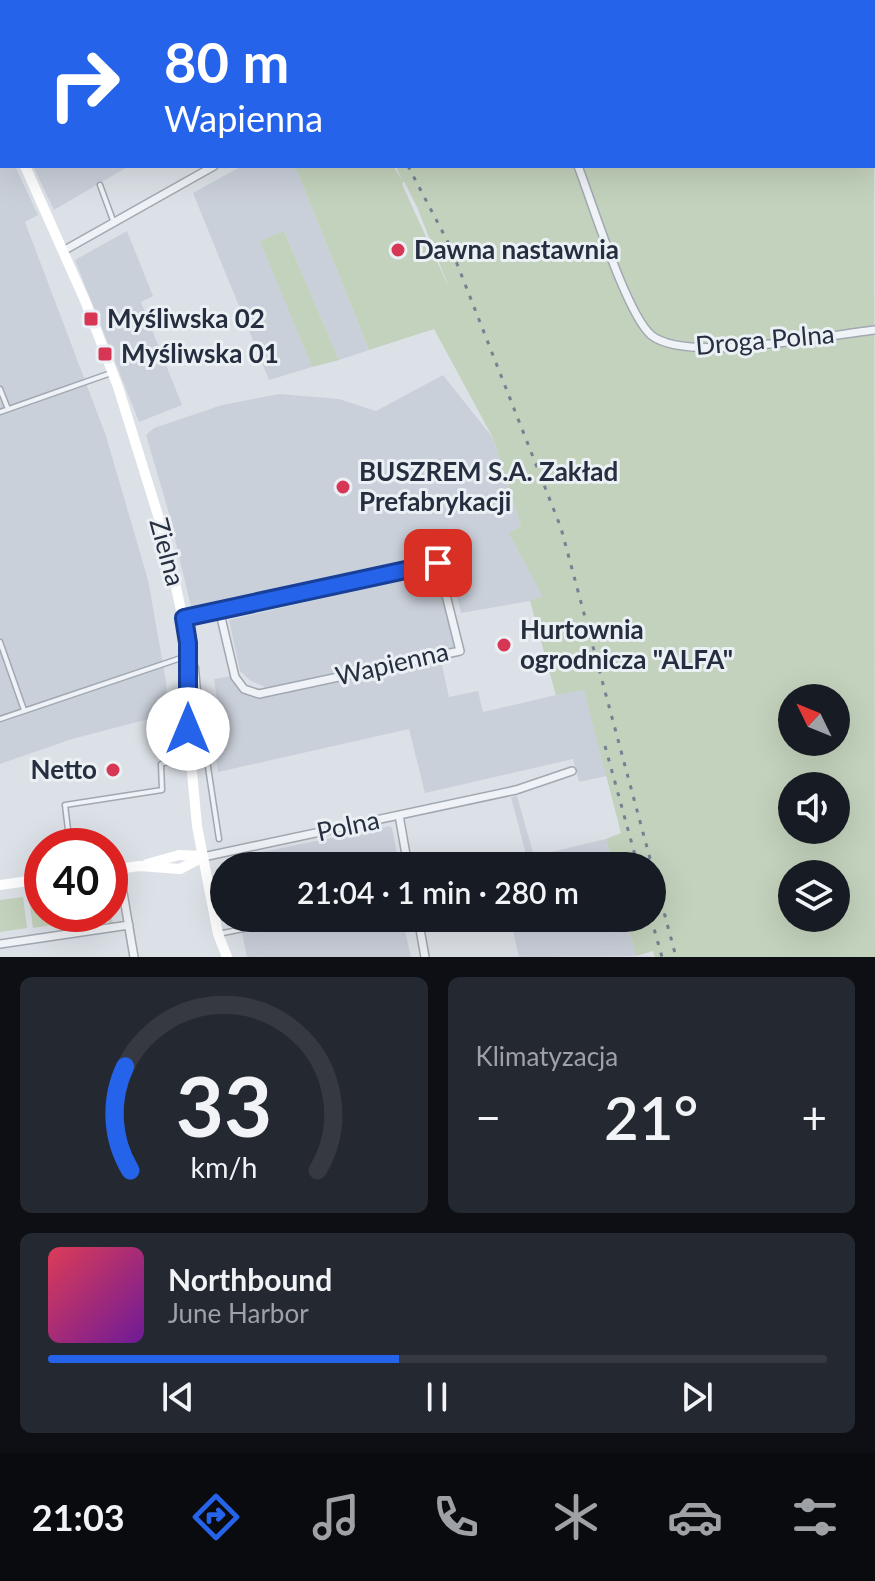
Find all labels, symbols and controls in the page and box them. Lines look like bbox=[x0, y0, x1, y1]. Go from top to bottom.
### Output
text: 80 m bbox=[164, 28, 289, 95]
icon: right bbox=[32, 32, 136, 136]
text: Wapienna bbox=[164, 96, 323, 140]
place label: Dawna nastawnia bbox=[414, 233, 619, 265]
marker: Dawna nastawnia bbox=[389, 241, 407, 259]
place label: Myśliwska 02 bbox=[107, 302, 265, 334]
marker: Myśliwska 02 bbox=[82, 310, 100, 328]
street label: Droga Polna bbox=[694, 317, 836, 361]
place label: Myśliwska 01 bbox=[121, 337, 279, 369]
marker: Myśliwska 01 bbox=[96, 345, 114, 363]
place label: BUSZREM S.A. Zakład Prefabrykacji bbox=[359, 455, 618, 517]
marker: BUSZREM S.A. Zakład Prefabrykacji bbox=[334, 478, 352, 496]
street label: Zielna bbox=[144, 514, 192, 589]
pin bbox=[404, 529, 472, 597]
icon: arrive bbox=[416, 541, 460, 585]
place label: Hurtownia ogrodnicza "ALFA" bbox=[520, 613, 733, 675]
street label: Wapienna bbox=[332, 635, 451, 692]
marker: Hurtownia ogrodnicza "ALFA" bbox=[495, 636, 513, 654]
north arrow bbox=[778, 684, 850, 756]
map controls bbox=[778, 684, 850, 932]
position arrow bbox=[146, 687, 230, 771]
place label: Netto bbox=[31, 753, 97, 785]
marker: Netto bbox=[104, 761, 122, 779]
button: sound bbox=[778, 772, 850, 844]
street label: Polna bbox=[314, 803, 382, 847]
speed limit sign: 40 bbox=[24, 828, 128, 932]
button: layers bbox=[778, 860, 850, 932]
text: 21:04 · 1 min · 280 m bbox=[297, 874, 579, 910]
text: Klimatyzacja bbox=[476, 1040, 618, 1072]
text: 33 bbox=[176, 1055, 272, 1155]
text: 21° bbox=[604, 1081, 699, 1153]
text: − bbox=[476, 1091, 501, 1143]
text: + bbox=[801, 1091, 827, 1143]
text: km/h bbox=[190, 1150, 257, 1184]
text: Northbound bbox=[168, 1261, 332, 1297]
text: June Harbor bbox=[168, 1297, 309, 1329]
icon: previous bbox=[156, 1375, 200, 1419]
icon: pause bbox=[415, 1375, 459, 1419]
icon: next bbox=[675, 1375, 719, 1419]
icon: directions bbox=[188, 1489, 244, 1545]
icon: music bbox=[308, 1489, 364, 1545]
icon: phone bbox=[428, 1489, 484, 1545]
icon: climate bbox=[548, 1489, 604, 1545]
icon: car bbox=[667, 1489, 723, 1545]
icon: filters bbox=[787, 1489, 843, 1545]
text: 21:03 bbox=[32, 1495, 125, 1539]

